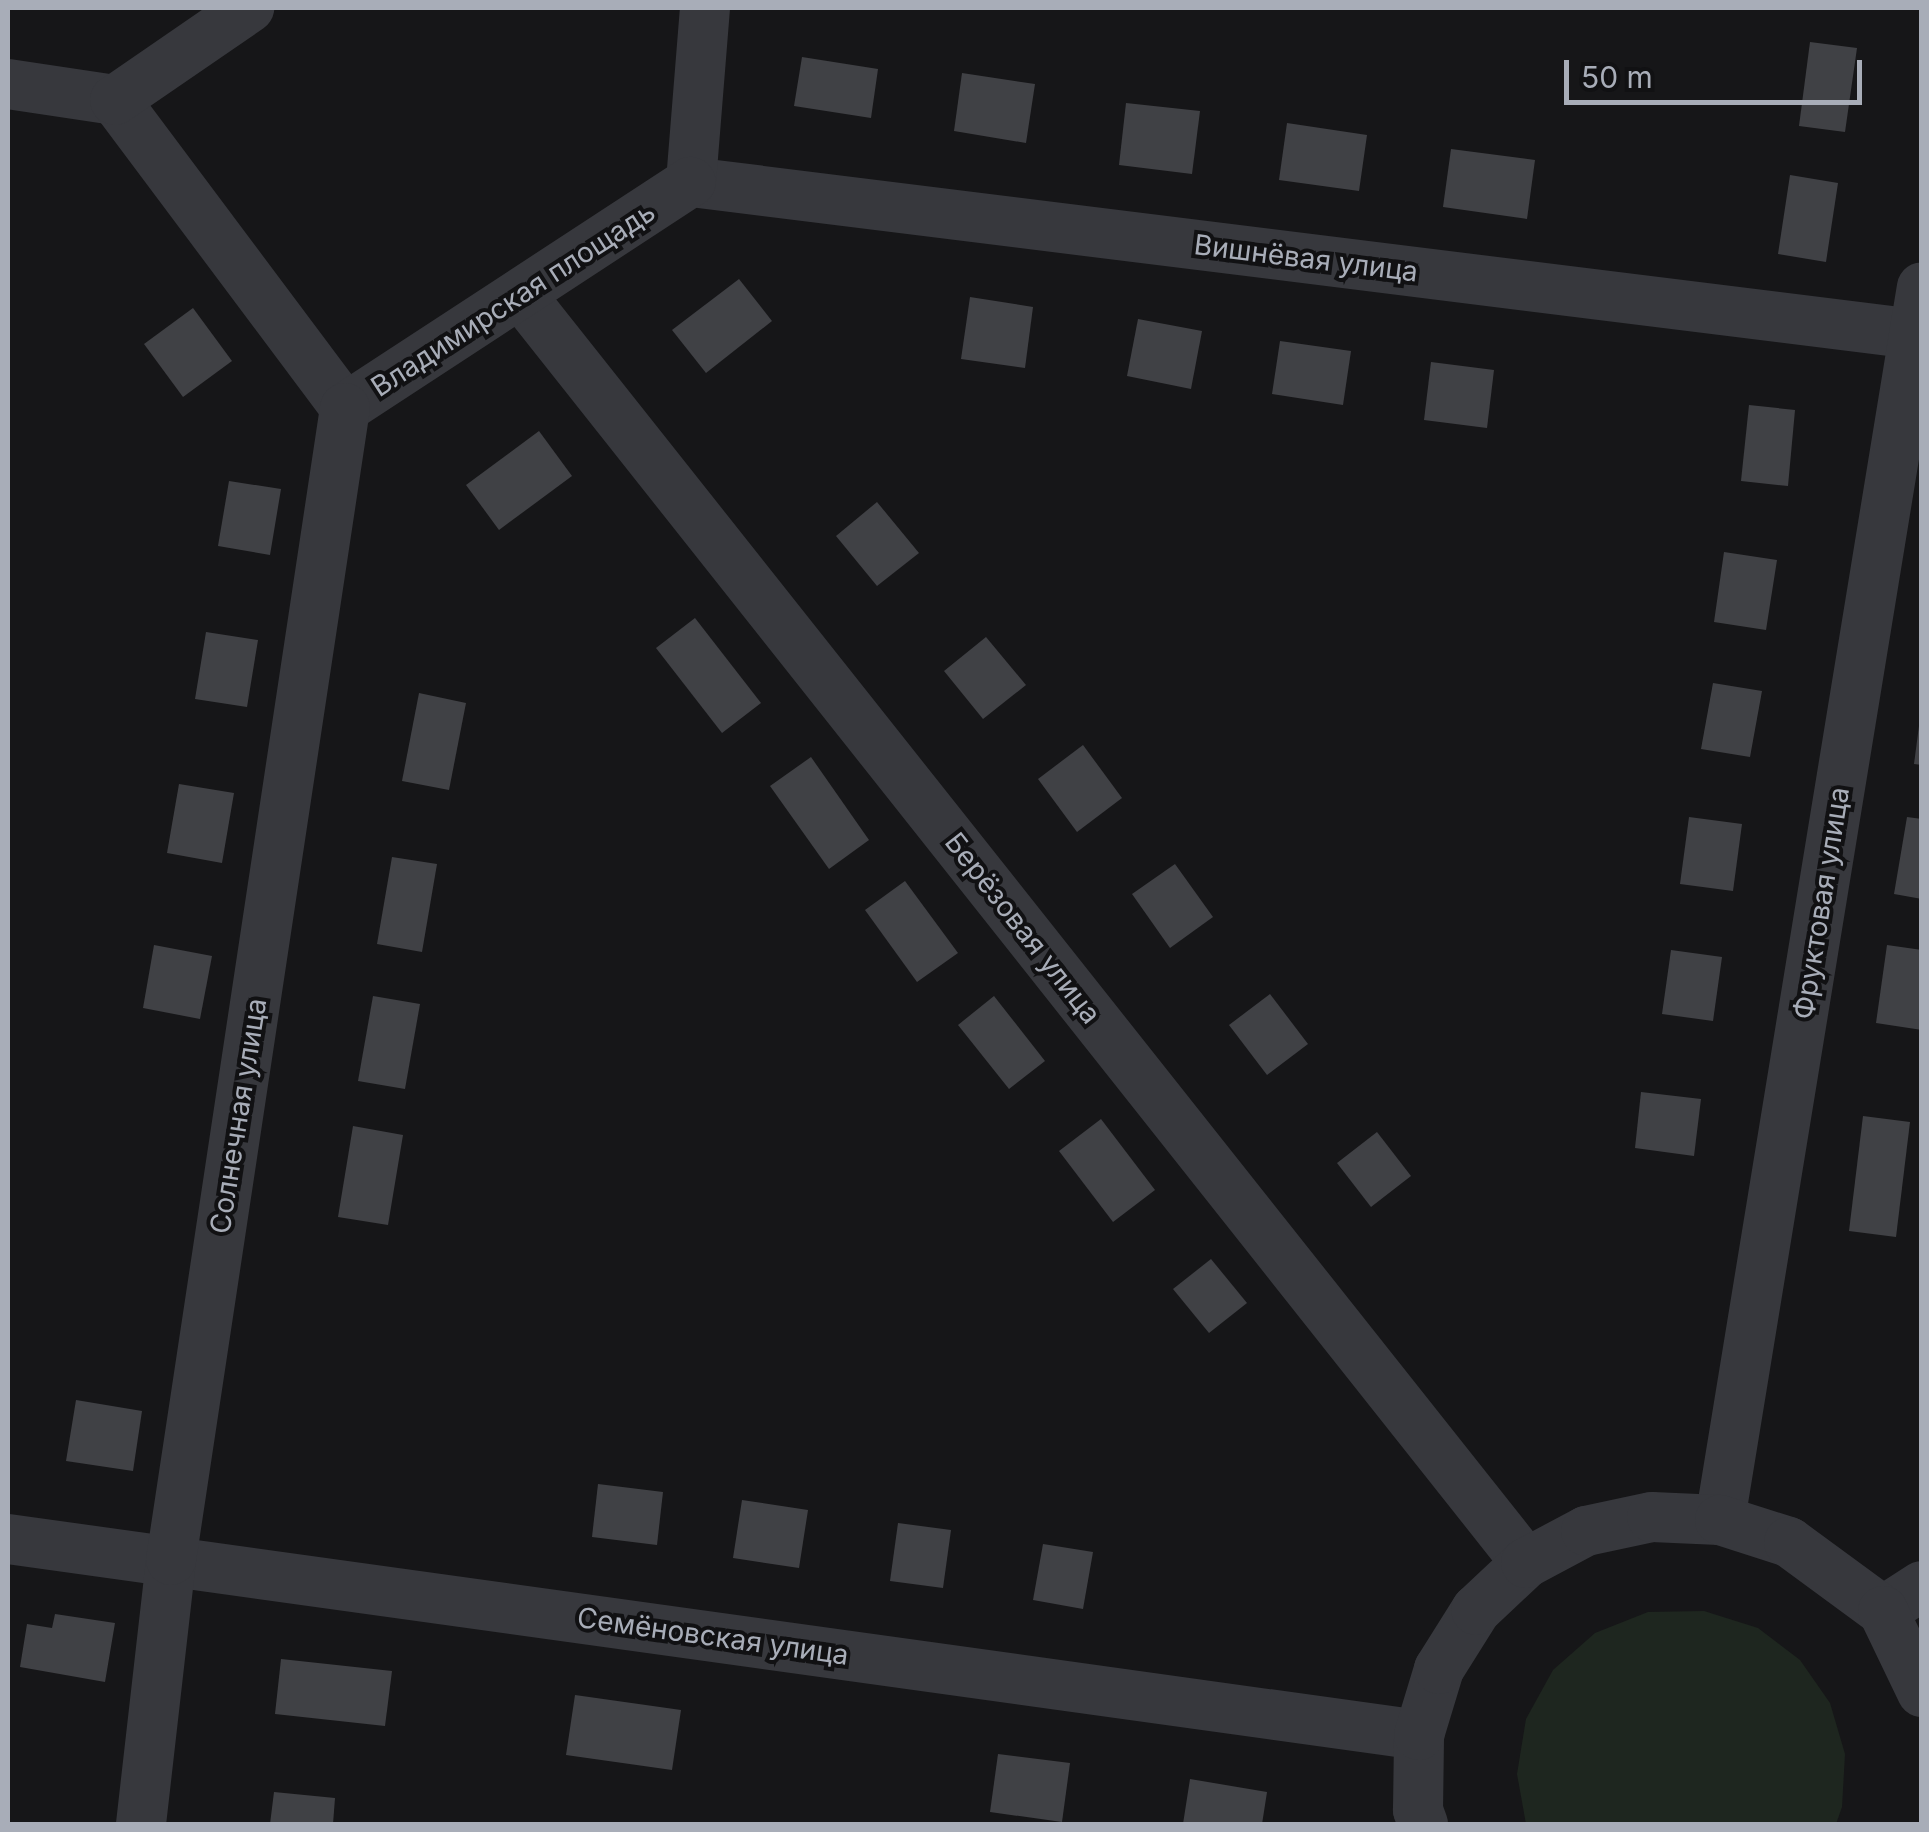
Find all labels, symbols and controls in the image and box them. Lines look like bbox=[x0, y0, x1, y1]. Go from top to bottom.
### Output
scale bar bbox=[1569, 40, 1866, 102]
text: 50 m bbox=[1581, 59, 1653, 95]
street label: Владимирская площадь bbox=[365, 195, 661, 403]
street label: Вишнёвая улица bbox=[1192, 228, 1420, 288]
street label: Фруктовая улица bbox=[1786, 785, 1856, 1021]
street label: Берёзовая улица bbox=[938, 826, 1108, 1030]
street label: Солнечная улица bbox=[203, 996, 273, 1236]
street label: Семёновская улица bbox=[575, 1600, 851, 1672]

